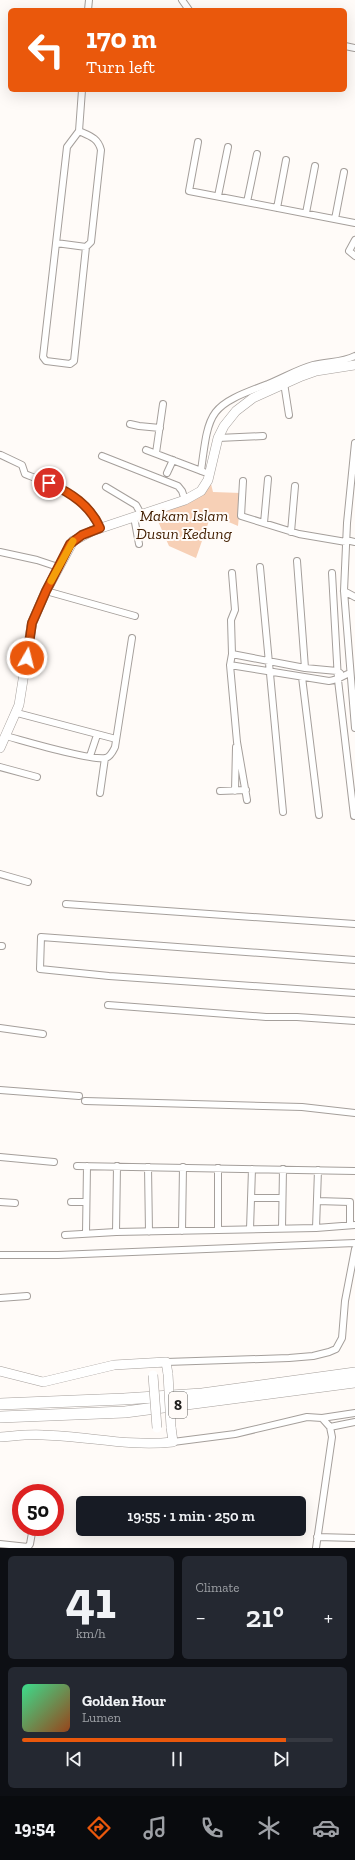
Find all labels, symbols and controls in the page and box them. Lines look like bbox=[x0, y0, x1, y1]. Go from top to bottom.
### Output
text: 170 m bbox=[86, 22, 157, 55]
icon: left bbox=[20, 24, 72, 76]
text: Turn left bbox=[86, 56, 155, 78]
pin bbox=[32, 466, 66, 500]
icon: arrive bbox=[38, 472, 60, 494]
park label: Makam Islam Dusun Kedung bbox=[136, 506, 233, 543]
position arrow bbox=[6, 637, 48, 679]
road number: 8 bbox=[169, 1392, 187, 1418]
speed limit sign: 50 bbox=[12, 1484, 64, 1536]
text: 19:55 · 1 min · 250 m bbox=[127, 1507, 255, 1525]
text: 41 bbox=[65, 1569, 116, 1631]
text: Climate bbox=[196, 1580, 239, 1595]
text: 21° bbox=[246, 1599, 284, 1635]
text: − bbox=[196, 1604, 206, 1631]
text: + bbox=[324, 1604, 333, 1631]
text: km/h bbox=[76, 1626, 106, 1641]
text: Golden Hour bbox=[82, 1692, 166, 1710]
text: Lumen bbox=[82, 1710, 121, 1725]
icon: previous bbox=[63, 1748, 85, 1770]
icon: pause bbox=[166, 1748, 188, 1770]
icon: next bbox=[270, 1748, 292, 1770]
icon: directions bbox=[85, 1814, 113, 1842]
icon: music bbox=[141, 1814, 169, 1842]
icon: phone bbox=[198, 1814, 226, 1842]
icon: climate bbox=[255, 1814, 283, 1842]
icon: car bbox=[312, 1814, 340, 1842]
text: 19:54 bbox=[14, 1817, 56, 1839]

